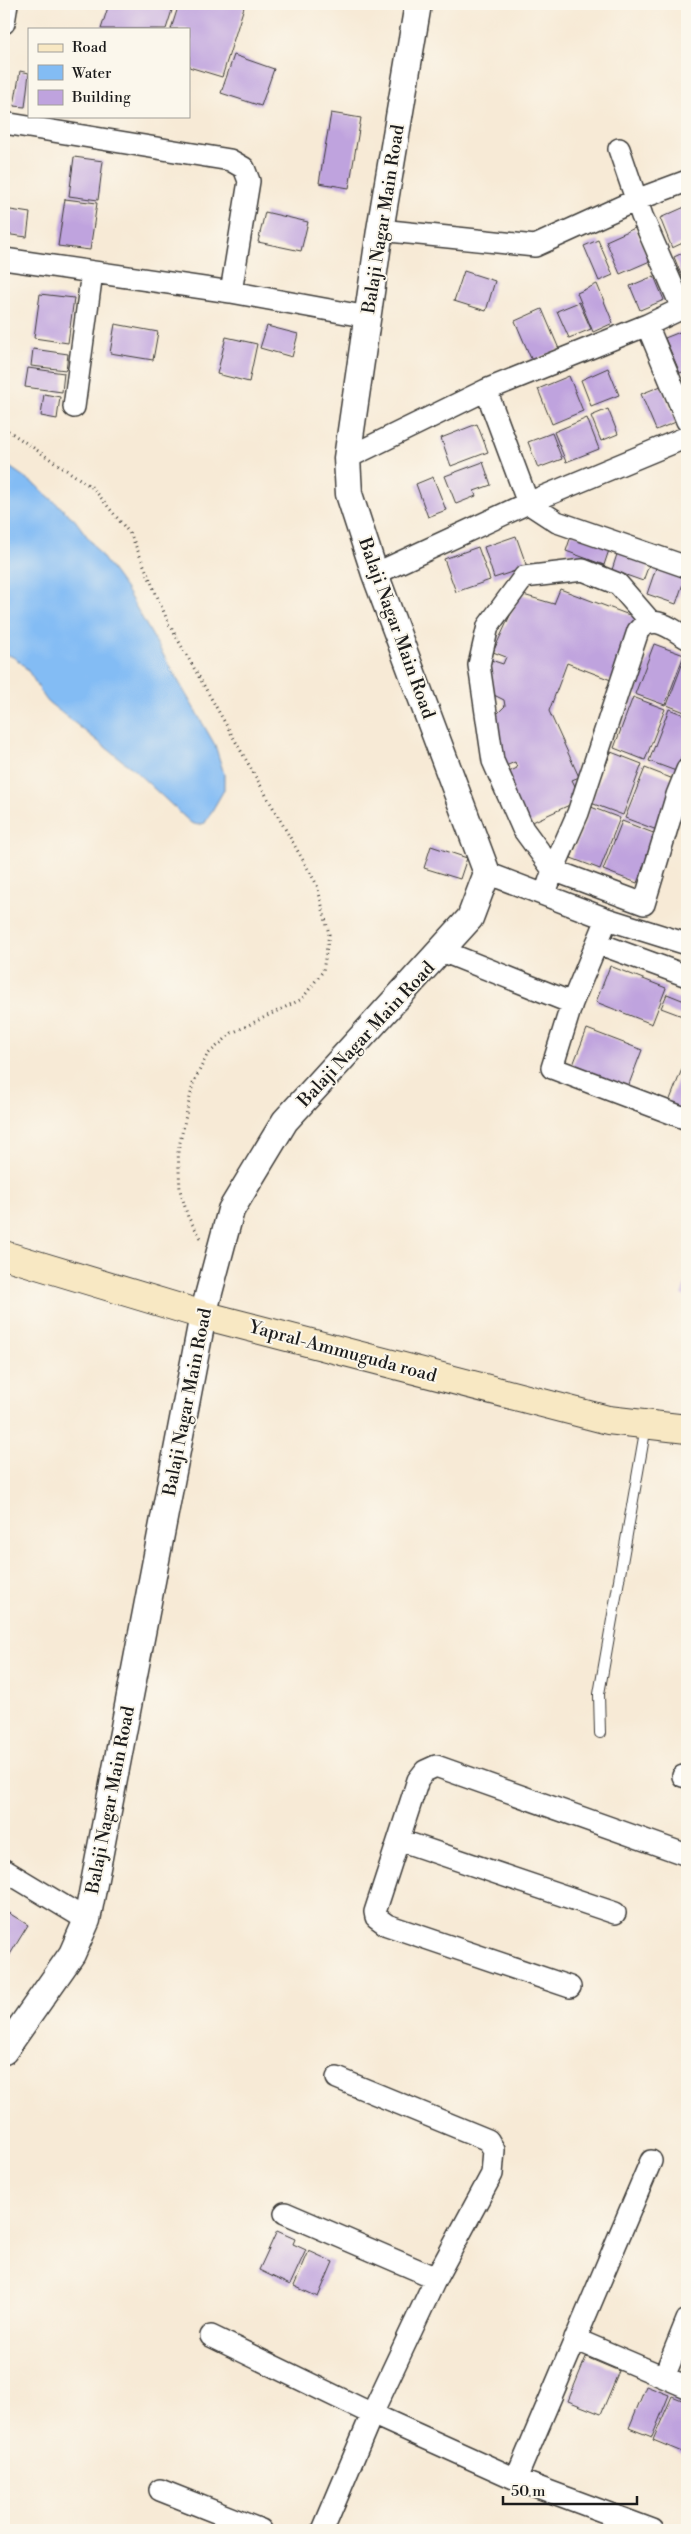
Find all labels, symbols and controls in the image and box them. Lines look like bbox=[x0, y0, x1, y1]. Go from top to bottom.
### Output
legend bbox=[28, 28, 190, 118]
text: Road bbox=[72, 38, 107, 57]
text: Water bbox=[71, 64, 112, 83]
text: Building bbox=[71, 88, 131, 107]
street label: Balaji Nagar Main Road bbox=[357, 122, 410, 316]
street label: Balaji Nagar Main Road bbox=[353, 534, 440, 723]
street label: Balaji Nagar Main Road bbox=[292, 956, 440, 1113]
street label: Balaji Nagar Main Road bbox=[158, 1305, 217, 1499]
street label: Yapral-Ammuguda road bbox=[246, 1315, 440, 1388]
street label: Balaji Nagar Main Road bbox=[81, 1703, 140, 1897]
scale bar bbox=[503, 2474, 637, 2506]
text: 50 m bbox=[511, 2482, 545, 2501]

